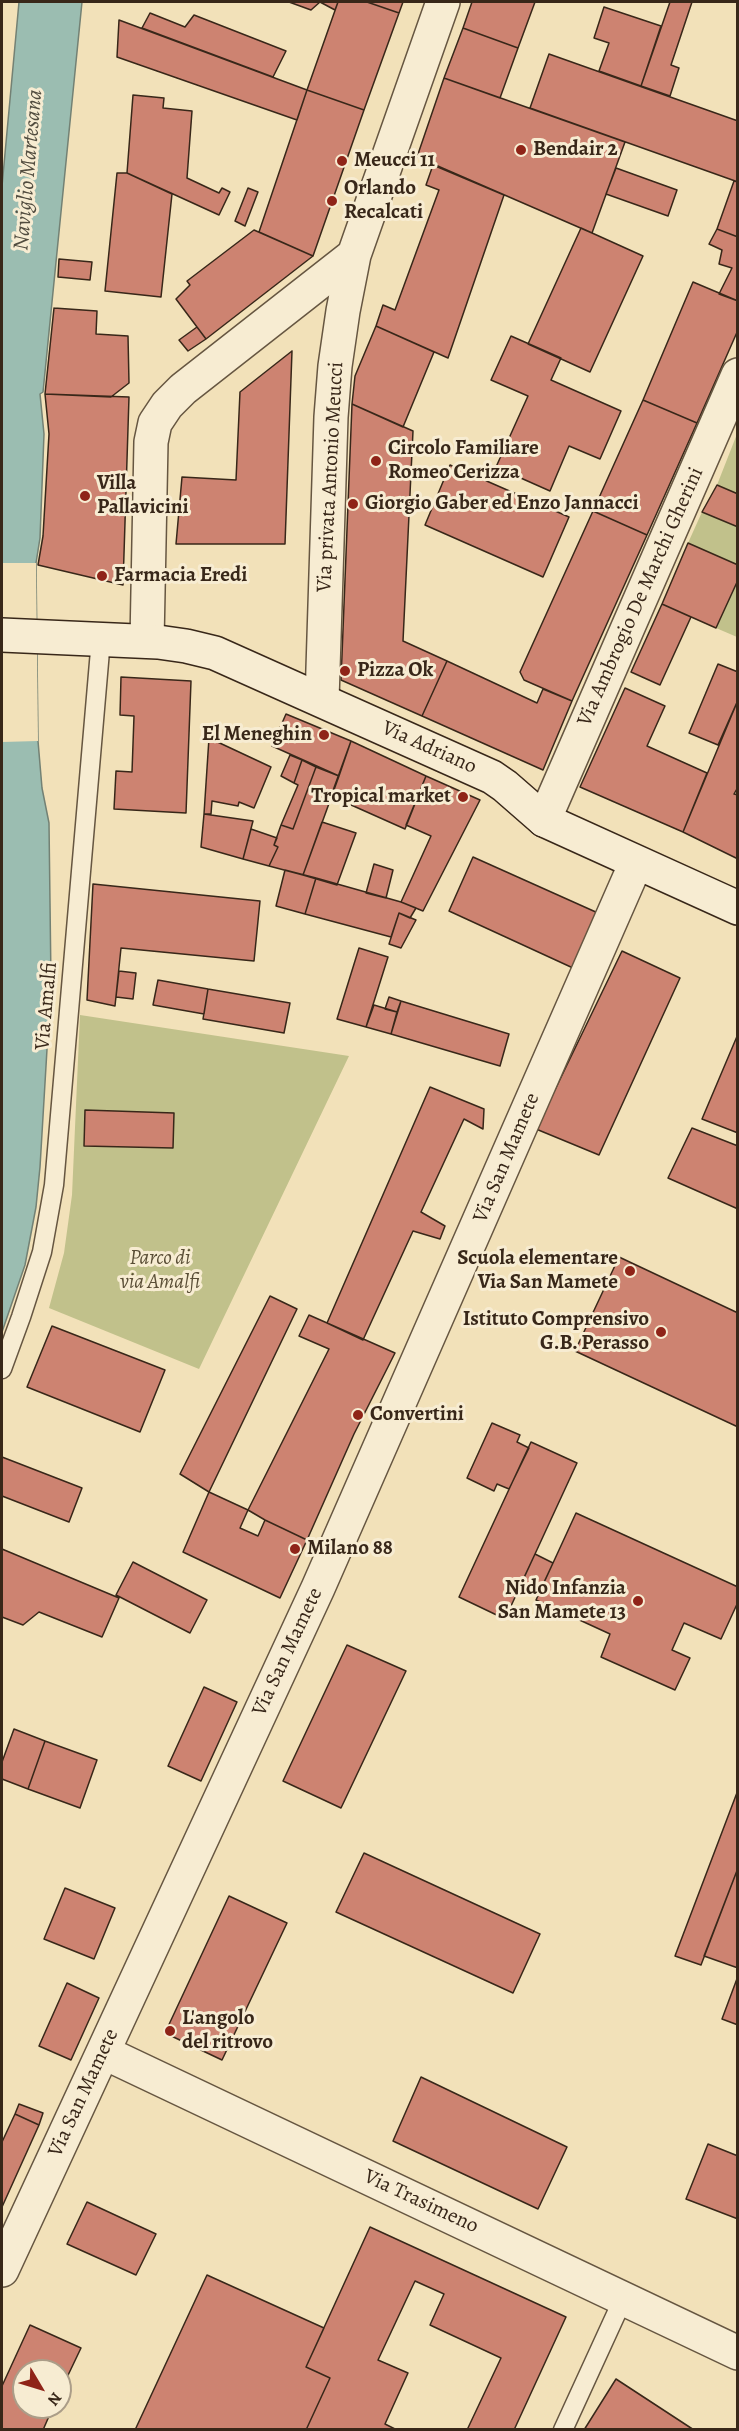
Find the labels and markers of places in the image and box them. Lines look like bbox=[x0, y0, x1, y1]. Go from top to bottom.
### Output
place label: Bendair 2 bbox=[533, 137, 618, 163]
marker: Bendair 2 bbox=[514, 143, 528, 157]
place label: Meucci 11 bbox=[354, 148, 435, 174]
marker: Meucci 11 bbox=[335, 154, 349, 168]
place label: Orlando Recalcati bbox=[344, 176, 423, 226]
marker: Orlando Recalcati bbox=[325, 194, 339, 208]
place label: Circolo Familiare Romeo Cerizza bbox=[388, 436, 539, 486]
marker: Circolo Familiare Romeo Cerizza bbox=[369, 454, 383, 468]
place label: Villa Pallavicini bbox=[97, 471, 189, 521]
marker: Villa Pallavicini bbox=[78, 489, 92, 503]
place label: Giorgio Gaber ed Enzo Jannacci bbox=[365, 491, 639, 517]
marker: Giorgio Gaber ed Enzo Jannacci bbox=[346, 497, 360, 511]
place label: Farmacia Eredi bbox=[114, 563, 247, 589]
marker: Farmacia Eredi bbox=[95, 569, 109, 583]
place label: Pizza Ok bbox=[357, 658, 433, 684]
marker: Pizza Ok bbox=[338, 664, 352, 678]
place label: El Meneghin bbox=[202, 722, 312, 748]
marker: El Meneghin bbox=[317, 728, 331, 742]
place label: Tropical market bbox=[311, 784, 451, 810]
marker: Tropical market bbox=[456, 790, 470, 804]
place label: Scuola elementare Via San Mamete bbox=[457, 1246, 618, 1296]
marker: Scuola elementare Via San Mamete bbox=[623, 1264, 637, 1278]
place label: Istituto Comprensivo G.B. Perasso bbox=[463, 1307, 649, 1357]
marker: Istituto Comprensivo G.B. Perasso bbox=[654, 1325, 668, 1339]
place label: Convertini bbox=[370, 1402, 464, 1428]
marker: Convertini bbox=[351, 1408, 365, 1422]
place label: Milano 88 bbox=[307, 1536, 393, 1562]
marker: Milano 88 bbox=[288, 1542, 302, 1556]
place label: Nido Infanzia San Mamete 13 bbox=[498, 1576, 626, 1626]
marker: Nido Infanzia San Mamete 13 bbox=[631, 1594, 645, 1608]
place label: L'angolo del ritrovo bbox=[182, 2006, 273, 2056]
marker: L'angolo del ritrovo bbox=[163, 2024, 177, 2038]

